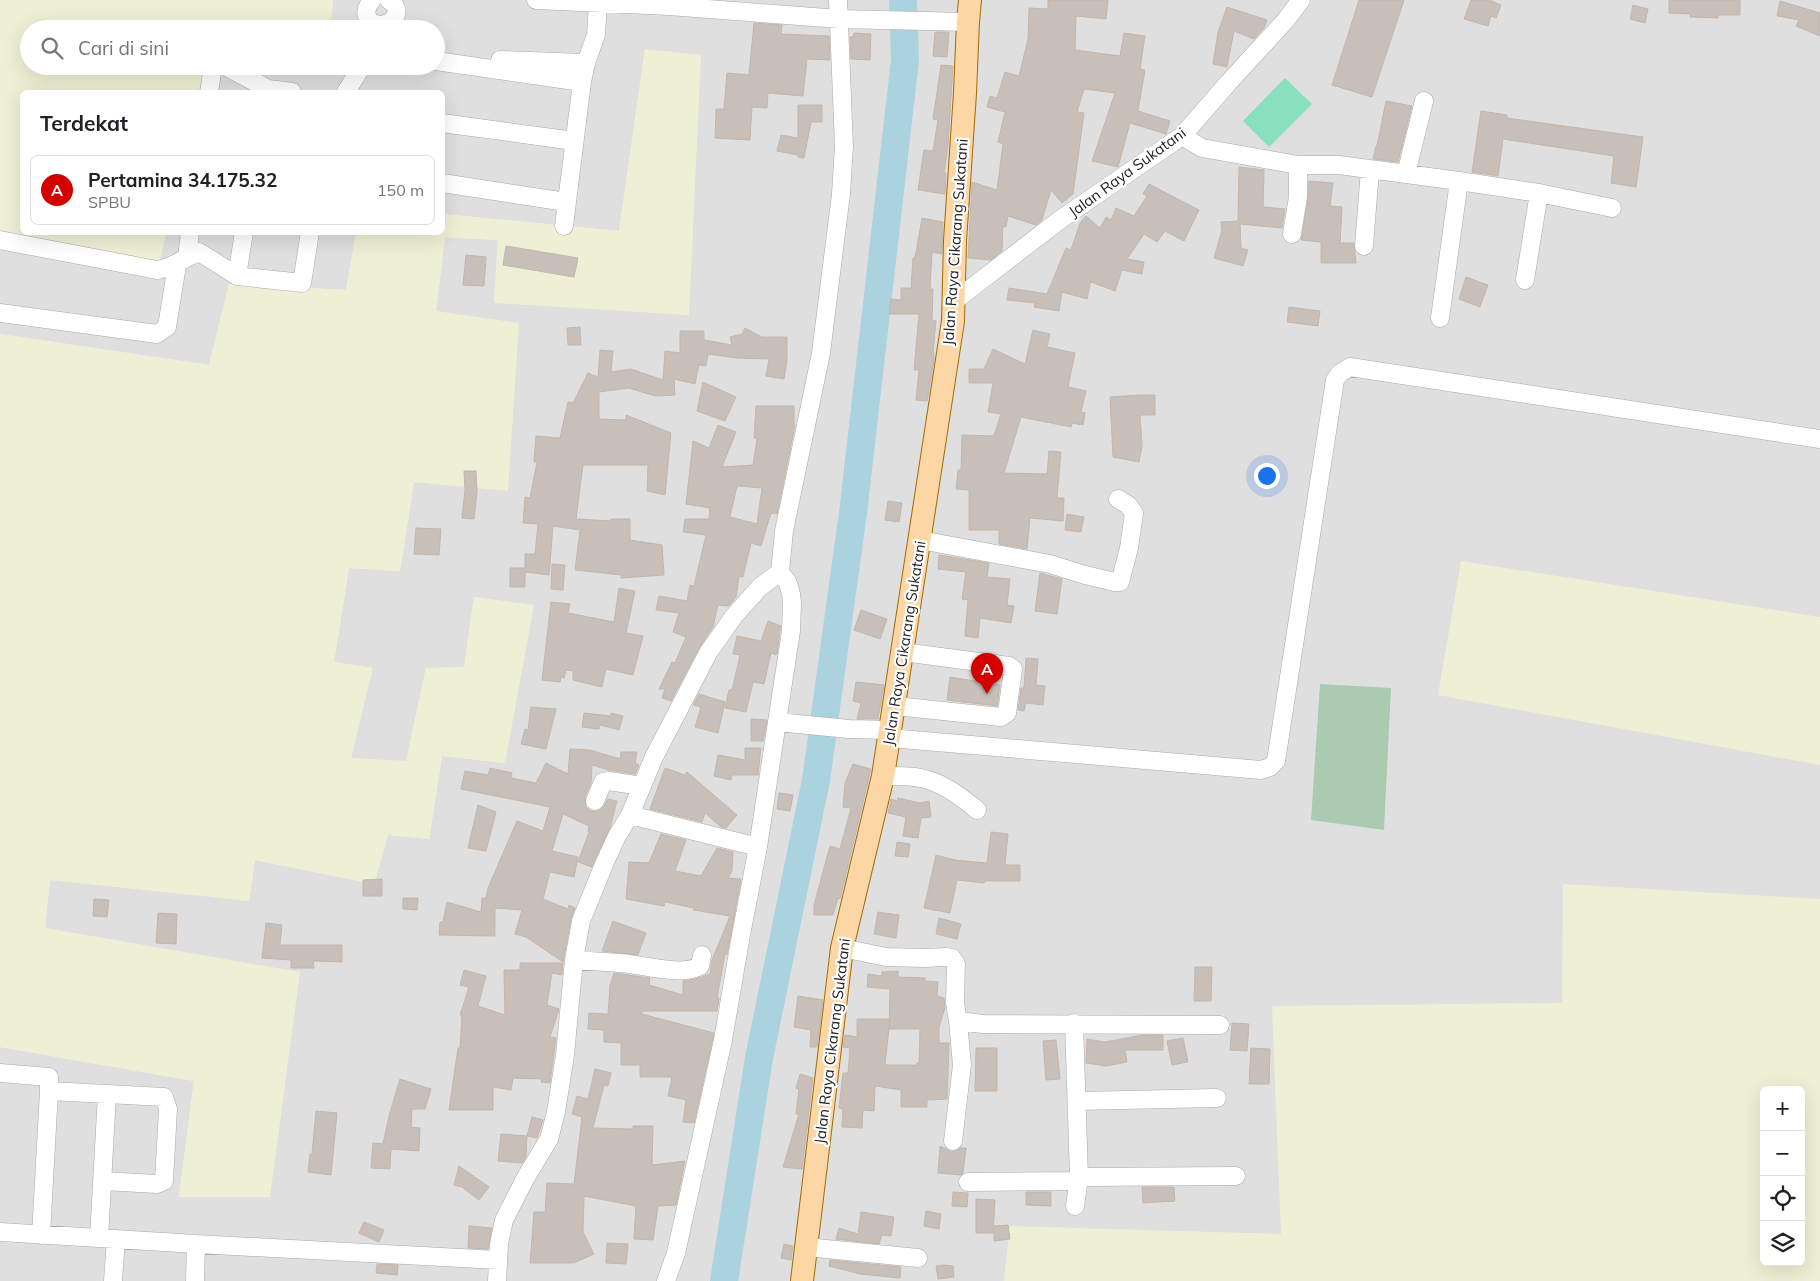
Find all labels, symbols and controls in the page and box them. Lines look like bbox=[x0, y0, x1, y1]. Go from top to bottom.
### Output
search box bbox=[20, 20, 445, 75]
icon: search bbox=[38, 34, 66, 62]
text: Cari di sini bbox=[78, 36, 169, 60]
text: Terdekat bbox=[40, 110, 128, 136]
street label: Jalan Raya Sukatani bbox=[1065, 123, 1189, 221]
street label: Jalan Raya Cikarang Sukatani bbox=[938, 138, 972, 346]
text: Pertamina 34.175.32 bbox=[88, 168, 277, 192]
text: A bbox=[51, 180, 63, 200]
text: 150 m bbox=[377, 180, 424, 200]
text: SPBU bbox=[88, 192, 131, 212]
your location bbox=[1254, 463, 1280, 489]
street label: Jalan Raya Cikarang Sukatani bbox=[878, 539, 930, 747]
pin: A bbox=[971, 653, 1003, 694]
street label: Jalan Raya Cikarang Sukatani bbox=[810, 937, 854, 1145]
map controls bbox=[1760, 1086, 1805, 1266]
button: + bbox=[1760, 1086, 1805, 1131]
button: − bbox=[1760, 1131, 1805, 1176]
button: locate bbox=[1760, 1176, 1805, 1221]
button: layers bbox=[1760, 1221, 1805, 1266]

